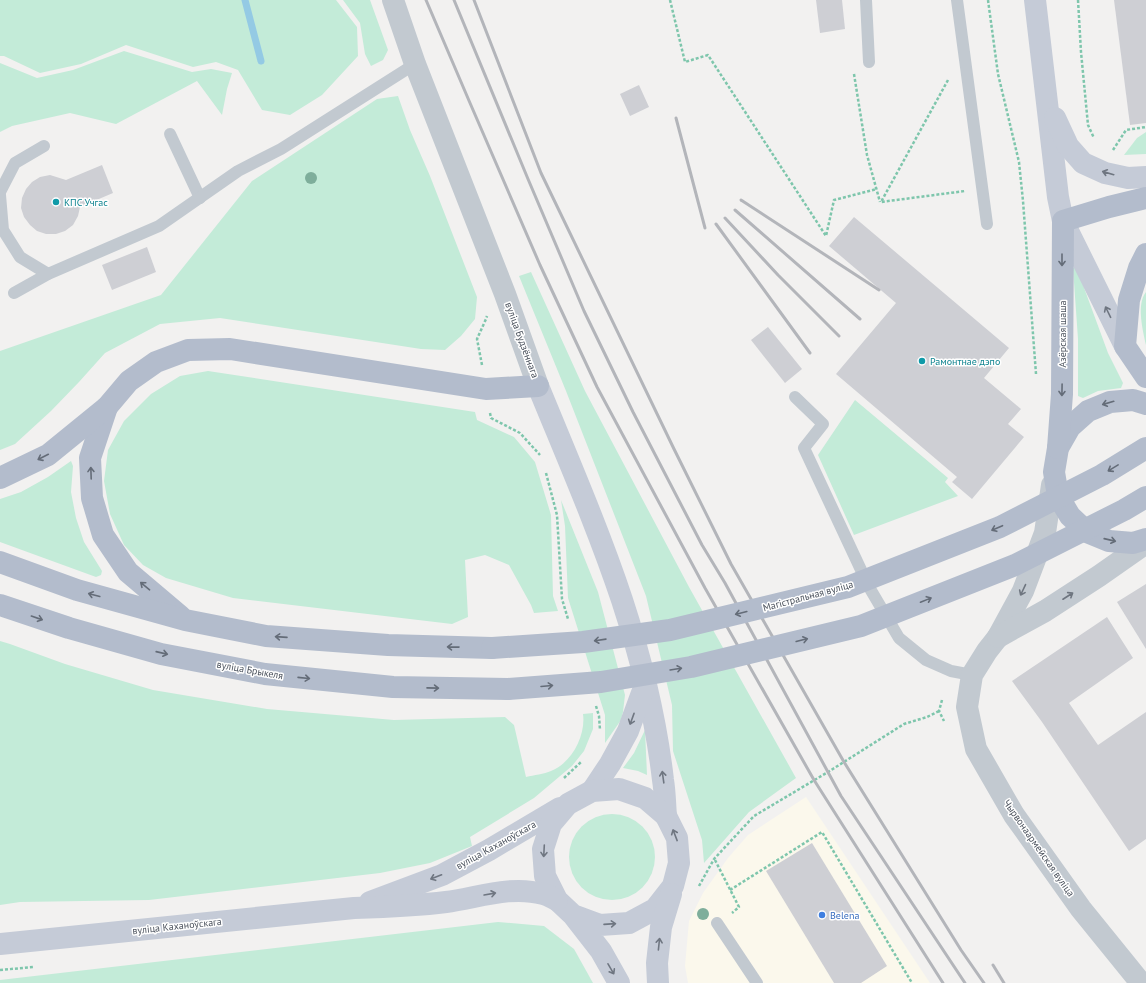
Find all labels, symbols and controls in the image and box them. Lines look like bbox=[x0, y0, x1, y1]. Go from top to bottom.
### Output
one-way arrow bbox=[1101, 169, 1114, 176]
place label: КПС Учгас bbox=[64, 196, 108, 209]
marker: КПС Учгас bbox=[51, 197, 61, 207]
one-way arrow bbox=[1058, 253, 1066, 266]
street label: вуліца Будзённага bbox=[502, 300, 542, 380]
street label: Азёрская шаша bbox=[1056, 300, 1069, 368]
one-way arrow bbox=[1104, 306, 1111, 318]
place label: Рамонтнае дэпо bbox=[930, 355, 1000, 368]
marker: Рамонтнае дэпо bbox=[917, 356, 927, 366]
one-way arrow bbox=[1058, 383, 1066, 396]
one-way arrow bbox=[1102, 400, 1115, 407]
one-way arrow bbox=[37, 454, 49, 461]
one-way arrow bbox=[1107, 465, 1119, 473]
one-way arrow bbox=[87, 467, 95, 480]
one-way arrow bbox=[992, 525, 1004, 533]
one-way arrow bbox=[1103, 537, 1116, 545]
street label: Магістральная вуліца bbox=[761, 578, 855, 614]
one-way arrow bbox=[140, 581, 150, 590]
one-way arrow bbox=[1018, 584, 1026, 596]
one-way arrow bbox=[88, 591, 101, 598]
one-way arrow bbox=[1062, 592, 1073, 600]
one-way arrow bbox=[919, 596, 931, 604]
one-way arrow bbox=[735, 609, 748, 617]
one-way arrow bbox=[31, 614, 43, 622]
one-way arrow bbox=[275, 634, 288, 641]
one-way arrow bbox=[594, 636, 607, 644]
one-way arrow bbox=[796, 636, 809, 643]
one-way arrow bbox=[447, 643, 460, 651]
one-way arrow bbox=[155, 650, 168, 658]
street label: вуліца Брыкеля bbox=[216, 658, 284, 682]
one-way arrow bbox=[669, 665, 682, 673]
one-way arrow bbox=[297, 674, 310, 682]
one-way arrow bbox=[540, 683, 553, 690]
one-way arrow bbox=[426, 684, 439, 692]
one-way arrow bbox=[628, 713, 636, 725]
one-way arrow bbox=[659, 771, 667, 784]
street label: Чырвонаармейская вуліца bbox=[1001, 797, 1077, 899]
street label: вуліца Каханоўскага bbox=[454, 818, 538, 872]
one-way arrow bbox=[670, 830, 678, 842]
one-way arrow bbox=[540, 845, 547, 858]
one-way arrow bbox=[430, 874, 442, 882]
one-way arrow bbox=[483, 890, 496, 898]
place label: Belena bbox=[830, 909, 859, 922]
marker: Belena bbox=[817, 910, 827, 920]
street label: вуліца Каханоўскага bbox=[132, 915, 222, 937]
one-way arrow bbox=[603, 921, 616, 928]
one-way arrow bbox=[655, 938, 663, 951]
one-way arrow bbox=[608, 963, 616, 975]

